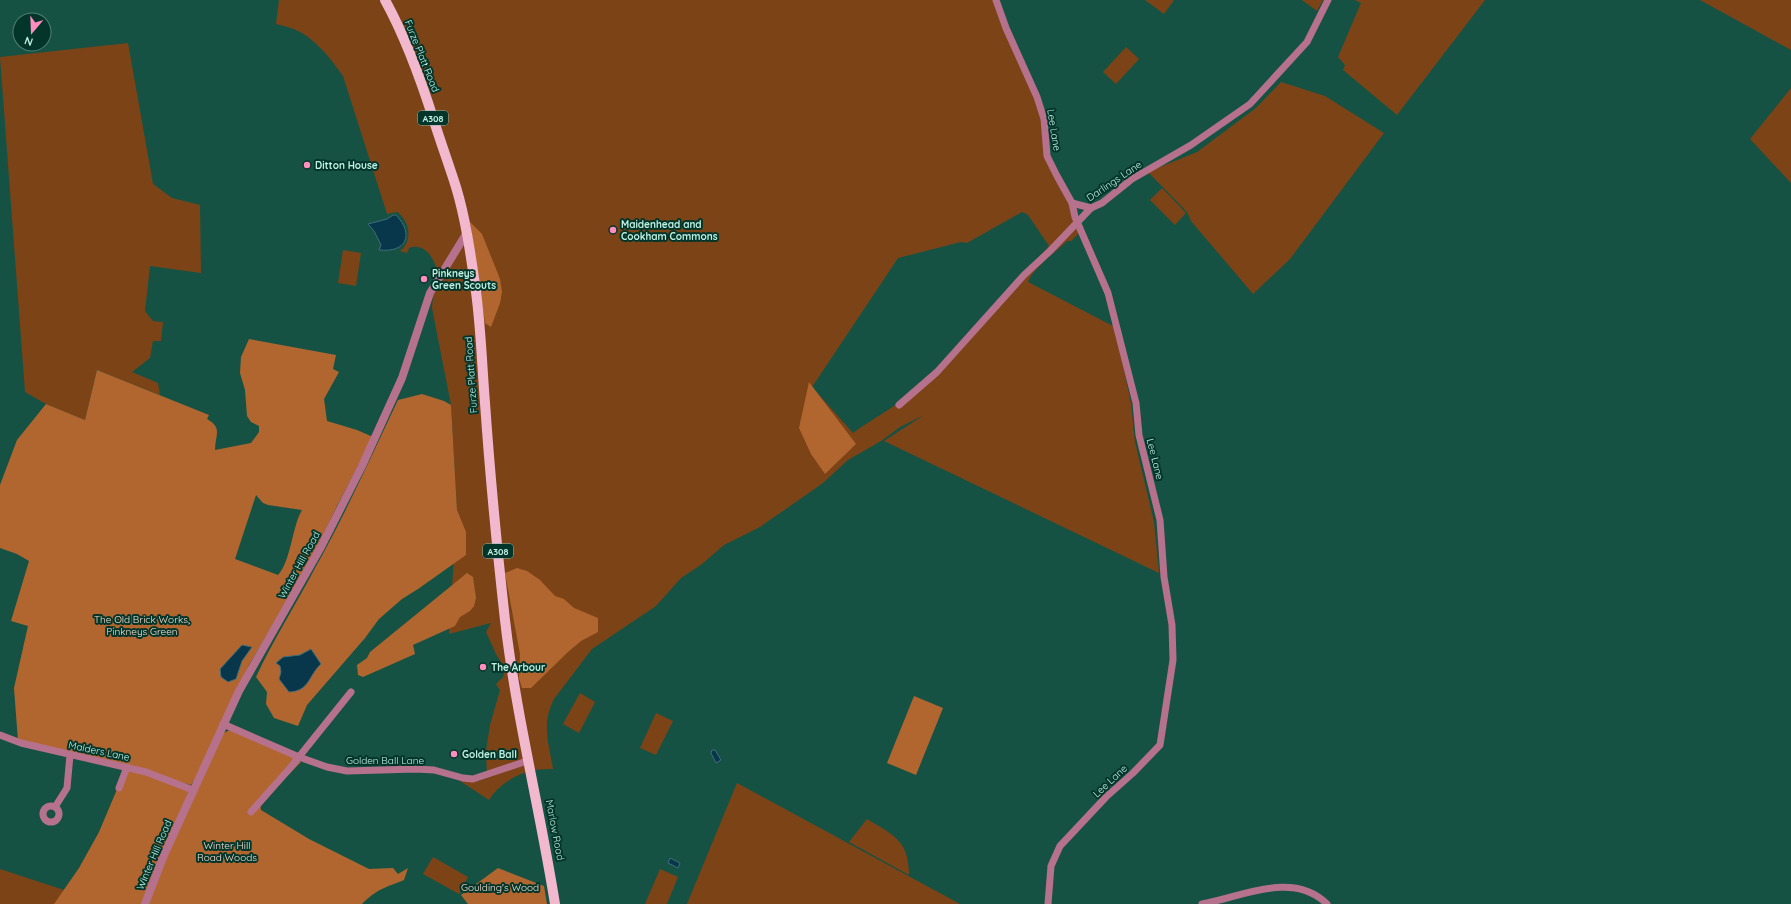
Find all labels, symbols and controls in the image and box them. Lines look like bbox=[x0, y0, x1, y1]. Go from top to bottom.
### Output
north arrow bbox=[12, 12, 52, 52]
street label: Furze Platt Road bbox=[402, 18, 442, 94]
text: N bbox=[23, 34, 35, 49]
street label: Lee Lane bbox=[1044, 108, 1064, 152]
road number: A308 bbox=[418, 111, 448, 125]
street label: Darlings Lane bbox=[1084, 158, 1144, 204]
place label: Ditton House bbox=[315, 159, 378, 172]
marker: Ditton House bbox=[302, 160, 312, 170]
place label: Maidenhead and Cookham Commons bbox=[621, 218, 718, 243]
marker: Maidenhead and Cookham Commons bbox=[608, 225, 618, 235]
place label: Pinkneys Green Scouts bbox=[432, 267, 496, 292]
marker: Pinkneys Green Scouts bbox=[419, 274, 429, 284]
street label: Furze Platt Road bbox=[462, 336, 480, 414]
street label: Lee Lane bbox=[1144, 437, 1166, 481]
street label: Winter Hill Road bbox=[275, 529, 323, 601]
road number: A308 bbox=[483, 544, 513, 558]
park label: The Old Brick Works, Pinkneys Green bbox=[94, 613, 190, 638]
place label: The Arbour bbox=[491, 661, 546, 674]
marker: The Arbour bbox=[478, 662, 488, 672]
street label: Malders Lane bbox=[67, 738, 131, 764]
place label: Golden Ball bbox=[462, 748, 517, 761]
marker: Golden Ball bbox=[449, 749, 459, 759]
street label: Golden Ball Lane bbox=[346, 754, 424, 767]
street label: Lee Lane bbox=[1090, 762, 1130, 800]
street label: Marlow Road bbox=[543, 799, 567, 861]
street label: Winter Hill Road bbox=[133, 818, 175, 892]
park label: Winter Hill Road Woods bbox=[197, 839, 257, 864]
park label: Goulding's Wood bbox=[461, 881, 539, 894]

